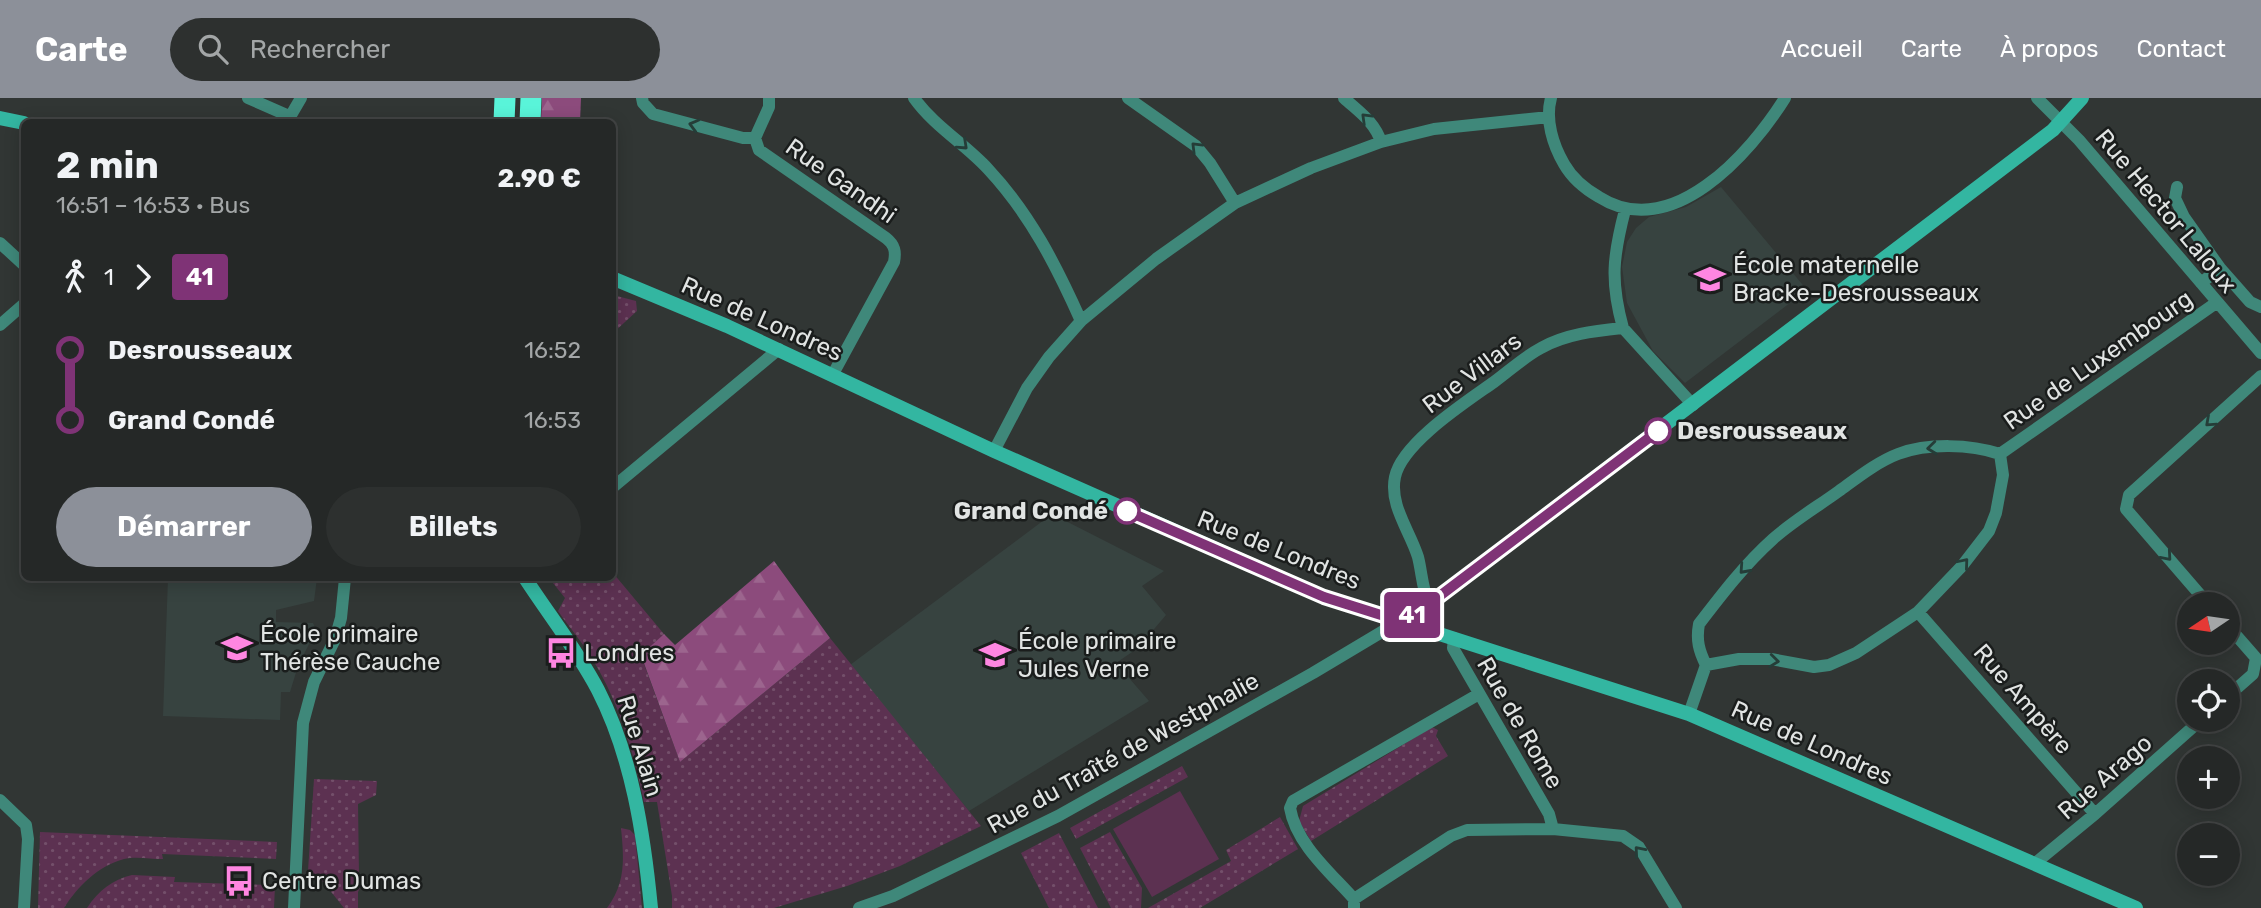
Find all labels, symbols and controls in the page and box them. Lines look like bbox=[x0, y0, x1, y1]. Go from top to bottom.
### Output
search box bbox=[170, 18, 660, 81]
text: Carte bbox=[35, 30, 128, 69]
icon: search bbox=[194, 30, 232, 68]
text: Rechercher bbox=[250, 34, 390, 65]
text: Accueil bbox=[1781, 35, 1863, 63]
text: Carte bbox=[1901, 35, 1962, 63]
text: À propos bbox=[2000, 35, 2099, 63]
text: Contact bbox=[2137, 35, 2226, 63]
one-way arrow bbox=[1361, 114, 1374, 127]
one-way arrow bbox=[688, 119, 700, 133]
street label: Rue Hector Laloux bbox=[2089, 124, 2243, 298]
street label: Rue Gandhi bbox=[780, 133, 902, 229]
one-way arrow bbox=[955, 136, 968, 149]
text: 2 min bbox=[56, 142, 159, 188]
one-way arrow bbox=[1191, 143, 1204, 156]
text: 2.90 € bbox=[497, 163, 581, 194]
text: 16:51 – 16:53 · Bus bbox=[56, 191, 250, 219]
place label: École maternelle Bracke-Desrousseaux bbox=[1733, 251, 1979, 307]
icon: walk bbox=[56, 258, 94, 296]
icon: forward bbox=[124, 258, 162, 296]
school or university icon: École maternelle Bracke-Desrousseaux bbox=[1693, 262, 1727, 296]
text: 1 bbox=[104, 263, 114, 291]
text: 41 bbox=[186, 263, 214, 291]
street label: Rue de Londres bbox=[677, 271, 847, 367]
street label: Rue de Luxembourg bbox=[1998, 284, 2198, 436]
street label: Rue Villars bbox=[1417, 327, 1527, 419]
text: Desrousseaux bbox=[108, 335, 292, 366]
text: 16:52 bbox=[524, 336, 581, 364]
text: Grand Condé bbox=[108, 405, 275, 436]
text: 16:53 bbox=[524, 406, 581, 434]
one-way arrow bbox=[2205, 413, 2218, 426]
place label: Desrousseaux bbox=[1677, 417, 1847, 445]
marker: Desrousseaux bbox=[1645, 418, 1671, 444]
one-way arrow bbox=[1926, 440, 1937, 455]
button: Démarrer bbox=[56, 487, 312, 567]
button: Billets bbox=[326, 487, 581, 567]
place label: Grand Condé bbox=[954, 497, 1108, 525]
marker: Grand Condé bbox=[1114, 498, 1140, 524]
street label: Rue de Londres bbox=[1193, 505, 1365, 595]
one-way arrow bbox=[2159, 548, 2171, 561]
one-way arrow bbox=[1956, 558, 1968, 571]
one-way arrow bbox=[1740, 561, 1752, 574]
line badge: 41 bbox=[1380, 592, 1444, 638]
north arrow bbox=[2177, 592, 2240, 654]
map controls bbox=[2177, 592, 2240, 886]
text: 41 bbox=[1398, 601, 1426, 629]
place label: École primaire Thérèse Cauche bbox=[260, 620, 440, 676]
place label: École primaire Jules Verne bbox=[1018, 627, 1177, 683]
school or university icon: École primaire Thérèse Cauche bbox=[220, 631, 254, 665]
bus stop icon: Londres bbox=[544, 636, 578, 670]
school or university icon: École primaire Jules Verne bbox=[978, 638, 1012, 672]
street label: Rue Ampère bbox=[1968, 638, 2078, 760]
place label: Londres bbox=[584, 639, 674, 667]
street label: Rue de Rome bbox=[1471, 652, 1569, 794]
one-way arrow bbox=[1768, 653, 1780, 668]
street label: Rue du Traîté de Westphalie bbox=[982, 666, 1264, 840]
button: locate bbox=[2177, 669, 2240, 732]
street label: Rue Alain bbox=[611, 692, 669, 800]
street label: Rue de Londres bbox=[1727, 695, 1897, 791]
street label: Rue Arago bbox=[2052, 729, 2158, 825]
button: + bbox=[2177, 746, 2240, 809]
button: − bbox=[2177, 823, 2240, 886]
one-way arrow bbox=[1635, 846, 1647, 859]
bus stop icon: Centre Dumas bbox=[222, 864, 256, 898]
place label: Centre Dumas bbox=[262, 867, 421, 895]

